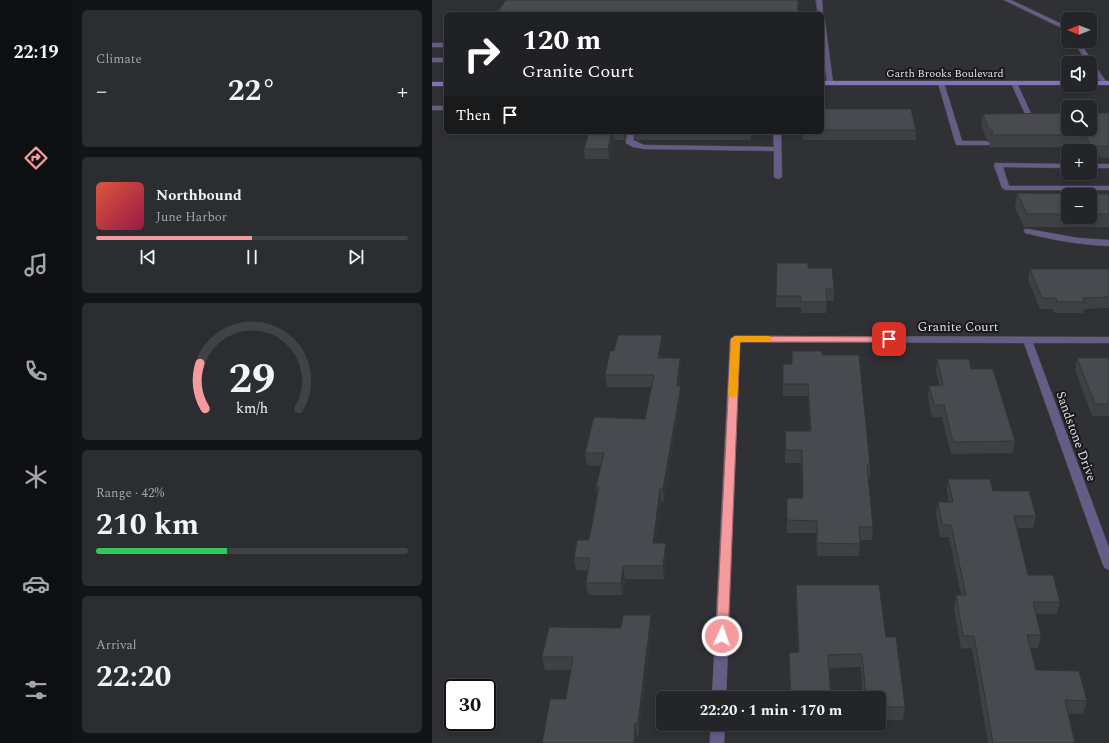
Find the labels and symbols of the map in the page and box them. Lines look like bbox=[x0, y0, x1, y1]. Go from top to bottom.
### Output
north arrow bbox=[1061, 12, 1097, 48]
street label: Garth Brooks Boulevard bbox=[886, 65, 1004, 82]
street label: Granite Court bbox=[918, 317, 999, 337]
pin bbox=[872, 322, 906, 356]
street label: Sandstone Drive bbox=[1051, 389, 1102, 484]
position arrow bbox=[701, 615, 743, 657]
speed limit sign: 30 bbox=[444, 679, 496, 731]

